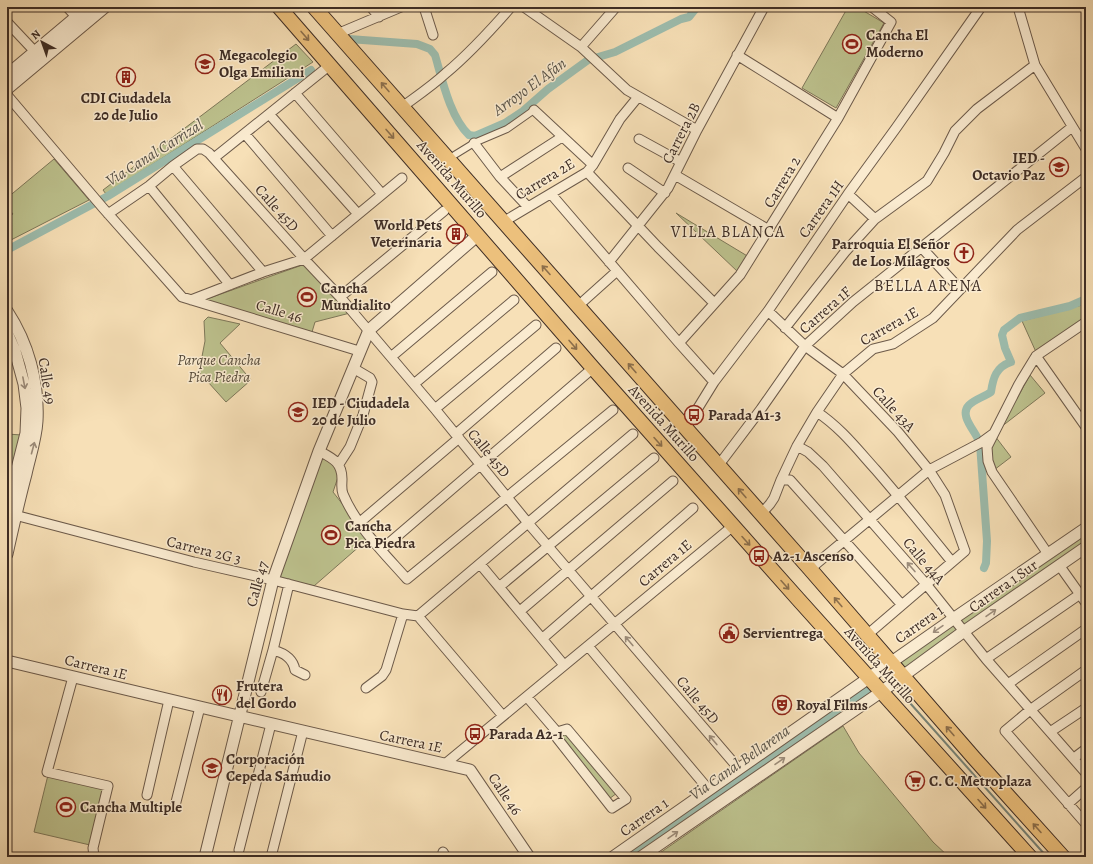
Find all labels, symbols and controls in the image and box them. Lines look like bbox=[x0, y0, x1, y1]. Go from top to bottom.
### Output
north arrow bbox=[22, 22, 62, 62]
place label: Cancha El Moderno bbox=[866, 25, 928, 62]
text: N bbox=[28, 27, 44, 43]
one-way arrow bbox=[300, 31, 309, 42]
sports icon: Cancha El Moderno bbox=[841, 33, 863, 55]
place label: Megacolegio Olga Emiliani bbox=[219, 45, 305, 82]
school or university icon: Megacolegio Olga Emiliani bbox=[194, 53, 216, 75]
water label: Arroyo El Afán bbox=[488, 53, 571, 121]
building icon: CDI Ciudadela 20 de Julio bbox=[115, 66, 137, 88]
one-way arrow bbox=[381, 83, 390, 93]
place label: CDI Ciudadela 20 de Julio bbox=[81, 88, 172, 125]
street label: Carrera 2B bbox=[657, 99, 705, 167]
water label: Via Canal Carrizal bbox=[101, 114, 208, 192]
one-way arrow bbox=[386, 129, 395, 139]
street label: Avenida Murillo bbox=[412, 135, 491, 222]
place label: IED - Octavio Paz bbox=[972, 148, 1045, 185]
street label: Carrera 2 bbox=[759, 152, 805, 212]
street label: Carrera 2E bbox=[512, 153, 578, 205]
school or university icon: IED - Octavio Paz bbox=[1048, 156, 1070, 178]
street label: Carrera 1H bbox=[794, 176, 848, 242]
street label: Calle 45D bbox=[250, 180, 304, 236]
place label: World Pets Veterinaria bbox=[370, 215, 443, 252]
district label: VILLA BLANCA bbox=[670, 221, 785, 243]
building icon: World Pets Veterinaria bbox=[445, 223, 467, 245]
place label: Parroquia El Señor de Los Milagros bbox=[832, 234, 950, 271]
church icon: Parroquia El Señor de Los Milagros bbox=[953, 242, 975, 264]
one-way arrow bbox=[541, 265, 551, 275]
district label: BELLA ARENA bbox=[874, 275, 982, 297]
place label: Cancha Mundialito bbox=[321, 278, 391, 315]
street label: Carrera 1F bbox=[795, 282, 855, 338]
sports icon: Cancha Mundialito bbox=[296, 286, 318, 308]
street label: Calle 46 bbox=[254, 295, 305, 327]
street label: Carrera 1E bbox=[856, 302, 922, 350]
one-way arrow bbox=[568, 339, 577, 350]
park label: Parque Cancha Pica Piedra bbox=[177, 350, 261, 387]
street label: Calle 49 bbox=[33, 356, 61, 406]
one-way arrow bbox=[627, 363, 636, 373]
one-way arrow bbox=[20, 376, 28, 389]
street label: Avenida Murillo bbox=[623, 379, 704, 466]
street label: Calle 43A bbox=[868, 382, 920, 436]
place label: IED - Ciudadela 20 de Julio bbox=[312, 393, 411, 430]
school or university icon: IED - Ciudadela 20 de Julio bbox=[287, 401, 309, 423]
bus stop icon: Parada A1-3 bbox=[683, 404, 705, 426]
place label: Parada A1-3 bbox=[708, 405, 781, 425]
street label: Calle 45D bbox=[463, 424, 515, 482]
one-way arrow bbox=[654, 437, 663, 447]
one-way arrow bbox=[30, 442, 37, 455]
one-way arrow bbox=[738, 488, 747, 499]
place label: Cancha Pica Piedra bbox=[345, 516, 416, 553]
sports icon: Cancha Pica Piedra bbox=[320, 524, 342, 546]
street label: Carrera 2G 3 bbox=[165, 531, 243, 569]
street label: Calle 44A bbox=[898, 533, 950, 589]
street label: Carrera 1E bbox=[634, 535, 696, 591]
one-way arrow bbox=[741, 536, 750, 546]
bus stop icon: A2-1 Ascenso bbox=[748, 545, 770, 567]
place label: A2-1 Ascenso bbox=[772, 546, 854, 566]
street label: Carrera 1 Sur bbox=[965, 555, 1042, 617]
street label: Calle 47 bbox=[241, 558, 273, 609]
one-way arrow bbox=[906, 561, 915, 572]
one-way arrow bbox=[780, 579, 789, 590]
one-way arrow bbox=[833, 596, 842, 607]
street label: Carrera 1 bbox=[891, 600, 947, 648]
one-way arrow bbox=[985, 609, 996, 617]
street label: Avenida Murillo bbox=[839, 621, 920, 708]
public building icon: Servientrega bbox=[718, 622, 740, 644]
place label: Servientrega bbox=[743, 623, 824, 643]
one-way arrow bbox=[933, 625, 944, 633]
one-way arrow bbox=[625, 635, 634, 646]
street label: Carrera 1E bbox=[63, 650, 129, 684]
street label: Calle 45D bbox=[672, 672, 724, 728]
place label: Frutera del Gordo bbox=[236, 676, 297, 713]
restaurant icon: Frutera del Gordo bbox=[211, 684, 233, 706]
theatre icon: Royal Films bbox=[771, 694, 793, 716]
place label: Royal Films bbox=[796, 695, 868, 715]
water label: Via Canal Bellarena bbox=[685, 720, 795, 806]
bus stop icon: Parada A2-1 bbox=[464, 723, 486, 745]
place label: Parada A2-1 bbox=[489, 724, 564, 744]
street label: Carrera 1E bbox=[378, 725, 444, 757]
one-way arrow bbox=[946, 726, 955, 736]
one-way arrow bbox=[709, 734, 718, 745]
place label: Corporación Cepeda Samudio bbox=[226, 749, 331, 786]
school or university icon: Corporación Cepeda Samudio bbox=[201, 757, 223, 779]
one-way arrow bbox=[775, 757, 786, 765]
street label: Calle 46 bbox=[484, 769, 527, 819]
supermarket icon: C. C. Metroplaza bbox=[904, 770, 926, 792]
place label: C. C. Metroplaza bbox=[929, 771, 1033, 791]
street label: Carrera 1 bbox=[616, 793, 672, 841]
sports icon: Cancha Multiple bbox=[55, 796, 77, 818]
place label: Cancha Multiple bbox=[80, 797, 182, 817]
one-way arrow bbox=[977, 798, 986, 808]
one-way arrow bbox=[1033, 823, 1042, 833]
one-way arrow bbox=[668, 831, 679, 839]

